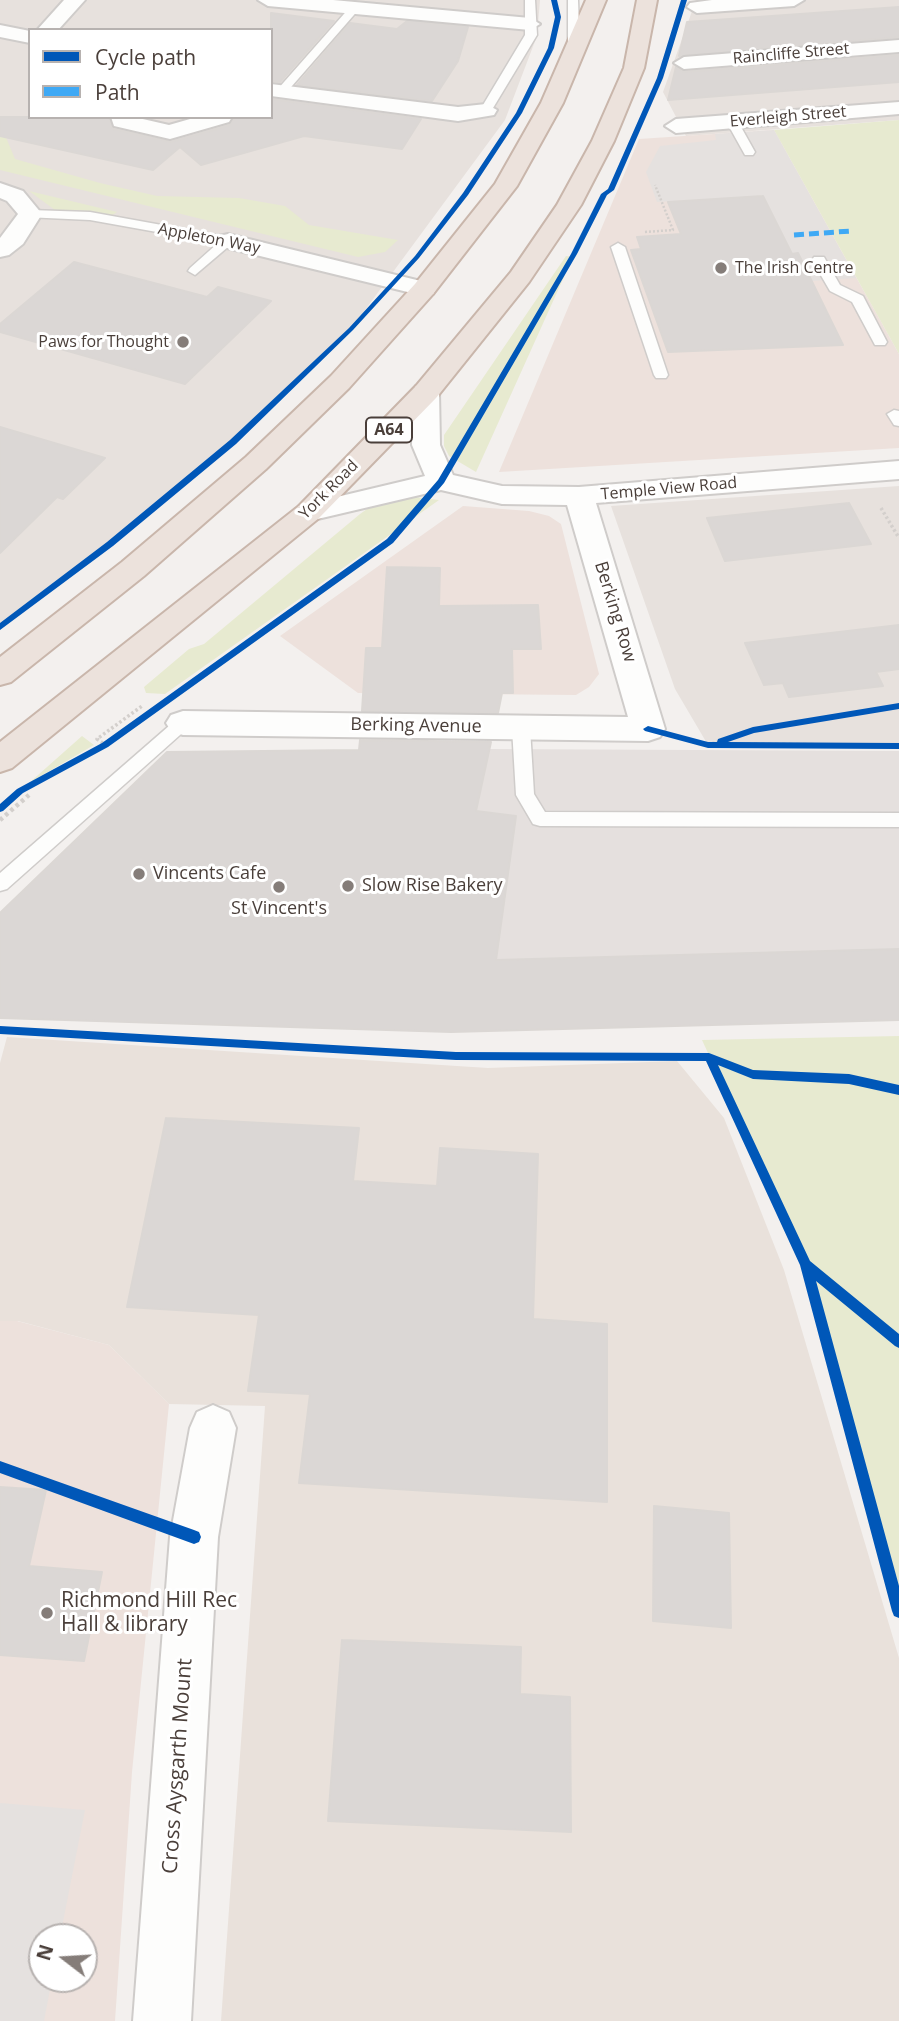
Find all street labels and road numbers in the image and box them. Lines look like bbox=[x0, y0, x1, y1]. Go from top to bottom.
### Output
street label: Raincliffe Street bbox=[732, 39, 850, 69]
street label: Everleigh Street bbox=[729, 102, 847, 132]
street label: Appleton Way bbox=[156, 220, 262, 258]
road number: A64 bbox=[366, 418, 412, 442]
street label: York Road bbox=[295, 456, 363, 524]
street label: Temple View Road bbox=[600, 473, 738, 505]
street label: Berking Row bbox=[589, 559, 641, 665]
street label: Berking Avenue bbox=[350, 714, 482, 738]
street label: Cross Aysgarth Mount bbox=[158, 1657, 198, 1875]

